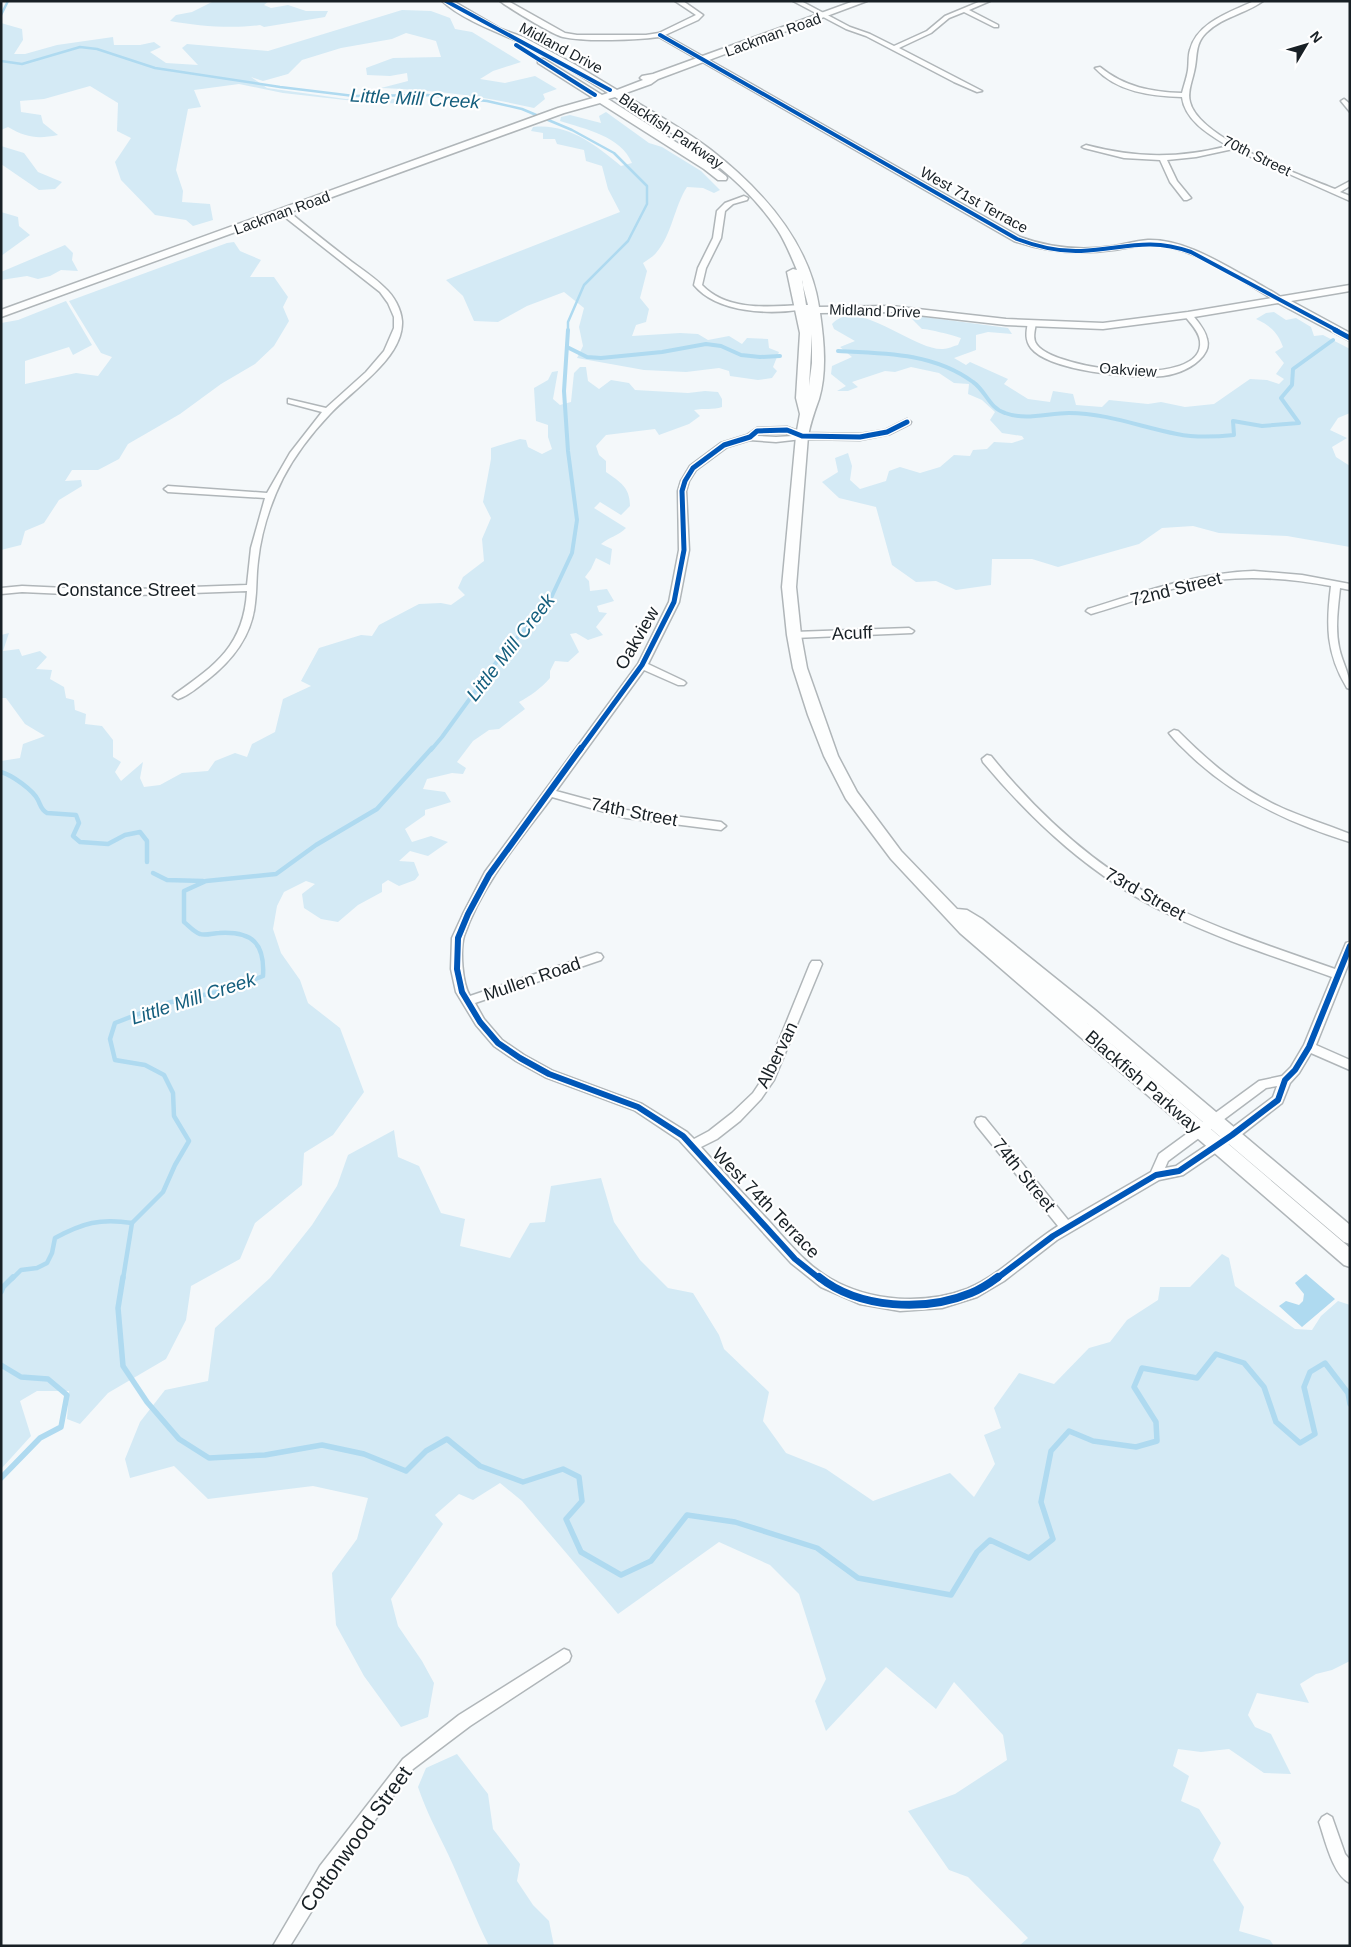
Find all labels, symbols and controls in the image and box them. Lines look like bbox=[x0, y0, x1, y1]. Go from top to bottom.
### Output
street label: Lackman Road bbox=[723, 9, 823, 60]
street label: Midland Drive bbox=[517, 19, 606, 77]
north arrow bbox=[1281, 20, 1331, 70]
text: N bbox=[1307, 28, 1326, 46]
water label: Little Mill Creek bbox=[350, 85, 482, 112]
street label: Blackfish Parkway bbox=[616, 90, 727, 172]
street label: 70th Street bbox=[1221, 132, 1295, 180]
street label: West 71st Terrace bbox=[917, 163, 1031, 236]
street label: Lackman Road bbox=[232, 187, 332, 238]
street label: Midland Drive bbox=[829, 300, 921, 321]
street label: Oakview bbox=[1099, 359, 1157, 380]
street label: 72nd Street bbox=[1128, 568, 1224, 610]
street label: Constance Street bbox=[56, 580, 196, 600]
water label: Little Mill Creek bbox=[462, 588, 560, 705]
street label: Oakview bbox=[611, 602, 663, 673]
street label: Acuff bbox=[831, 622, 874, 644]
street label: 74th Street bbox=[589, 794, 679, 830]
street label: 73rd Street bbox=[1101, 864, 1189, 924]
street label: Mullen Road bbox=[481, 953, 583, 1005]
water label: Little Mill Creek bbox=[128, 968, 260, 1029]
street label: Albervan bbox=[752, 1019, 802, 1091]
street label: Blackfish Parkway bbox=[1081, 1027, 1205, 1137]
street label: 74th Street bbox=[989, 1134, 1059, 1216]
street label: West 74th Terrace bbox=[708, 1144, 824, 1262]
street label: Cottonwood Street bbox=[295, 1761, 416, 1916]

